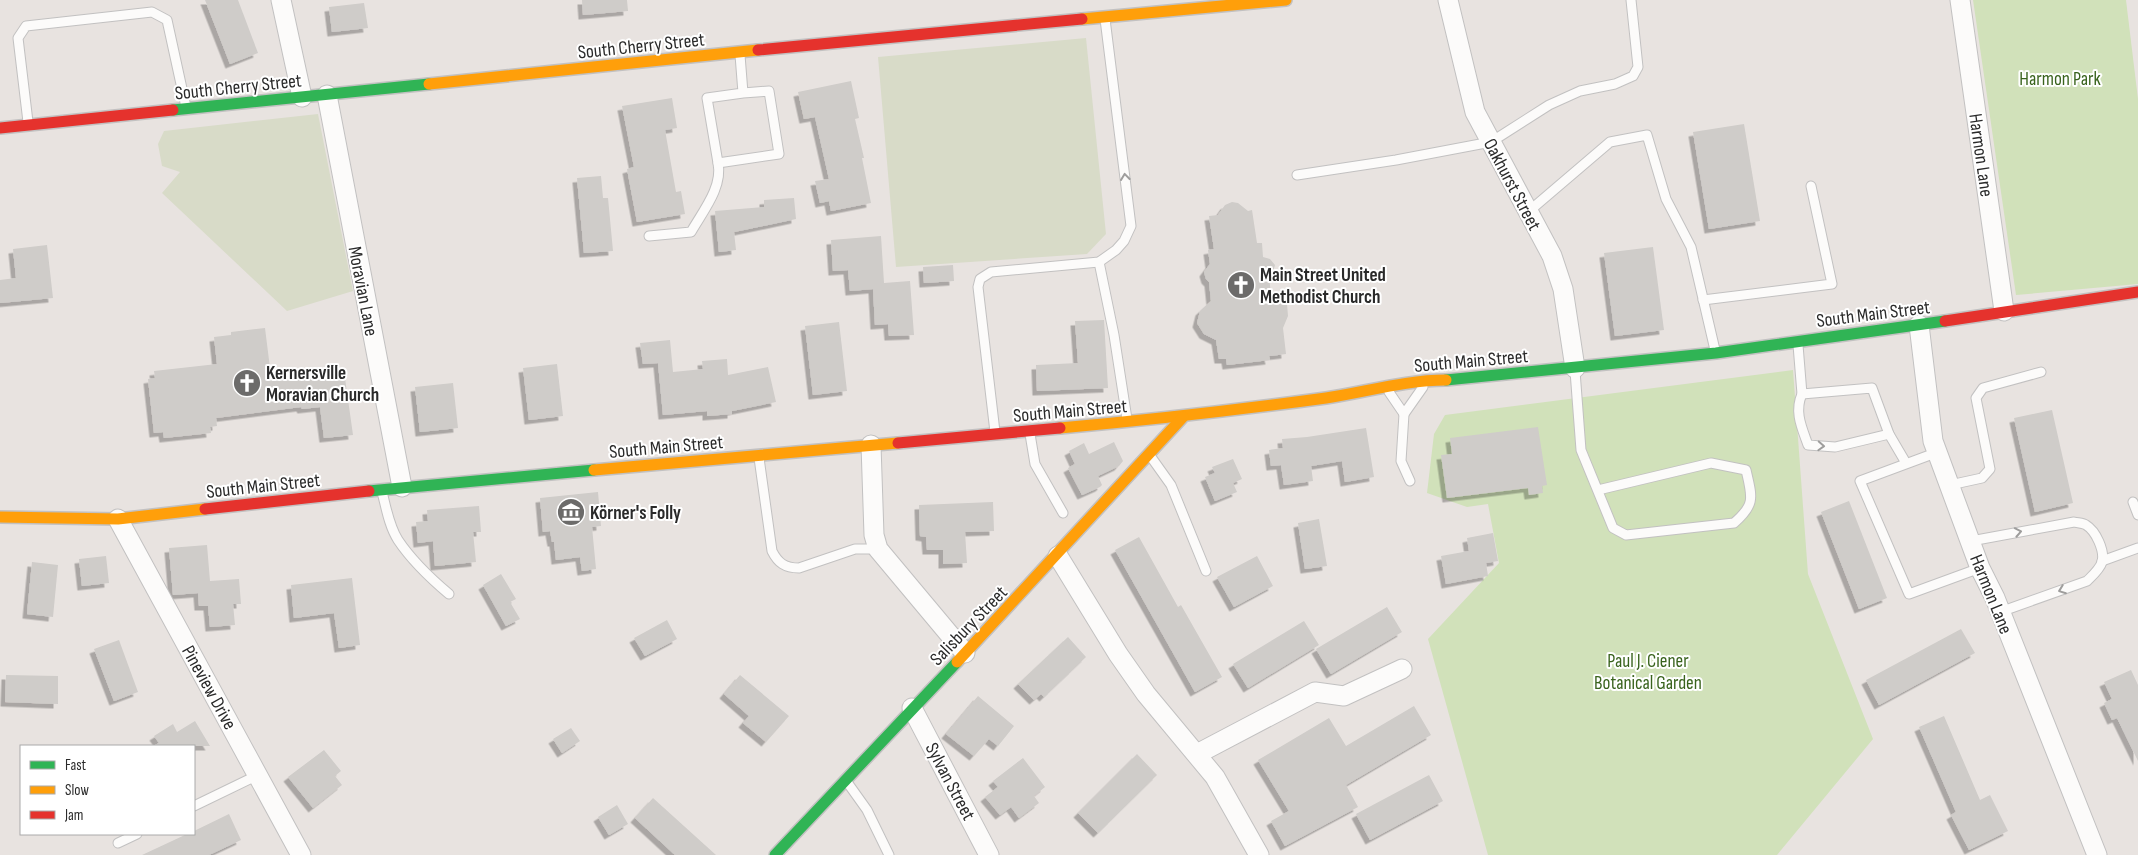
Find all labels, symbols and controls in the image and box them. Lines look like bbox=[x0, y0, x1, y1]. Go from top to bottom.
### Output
street label: South Cherry Street bbox=[577, 28, 706, 65]
park label: Harmon Park bbox=[2019, 68, 2101, 91]
street label: South Cherry Street bbox=[174, 69, 303, 106]
street label: Harmon Lane bbox=[1963, 112, 1998, 198]
street label: Oakhurst Street bbox=[1478, 135, 1546, 235]
one-way arrow bbox=[1120, 173, 1131, 181]
street label: Moravian Lane bbox=[343, 244, 382, 338]
place label: Main Street United Methodist Church bbox=[1260, 264, 1386, 309]
church icon: Main Street United Methodist Church bbox=[1226, 270, 1256, 300]
street label: South Main Street bbox=[1815, 296, 1931, 333]
street label: South Main Street bbox=[1413, 345, 1529, 378]
place label: Kernersville Moravian Church bbox=[266, 362, 379, 407]
church icon: Kernersville Moravian Church bbox=[232, 368, 262, 398]
street label: South Main Street bbox=[1012, 395, 1128, 428]
street label: South Main Street bbox=[608, 431, 724, 464]
one-way arrow bbox=[1817, 441, 1825, 452]
street label: South Main Street bbox=[205, 469, 321, 504]
museum icon: Körner's Folly bbox=[556, 497, 586, 527]
place label: Körner's Folly bbox=[590, 502, 681, 525]
one-way arrow bbox=[2014, 527, 2023, 537]
street label: Harmon Lane bbox=[1964, 551, 2017, 638]
street label: Salisbury Street bbox=[926, 581, 1013, 671]
one-way arrow bbox=[2058, 585, 2066, 595]
street label: Pineview Drive bbox=[176, 642, 241, 734]
park label: Paul J. Ciener Botanical Garden bbox=[1594, 650, 1702, 695]
street label: Sylvan Street bbox=[920, 739, 980, 825]
legend bbox=[20, 745, 195, 835]
text: Fast bbox=[65, 756, 87, 775]
text: Slow bbox=[65, 781, 89, 800]
text: Jam bbox=[64, 806, 83, 825]

